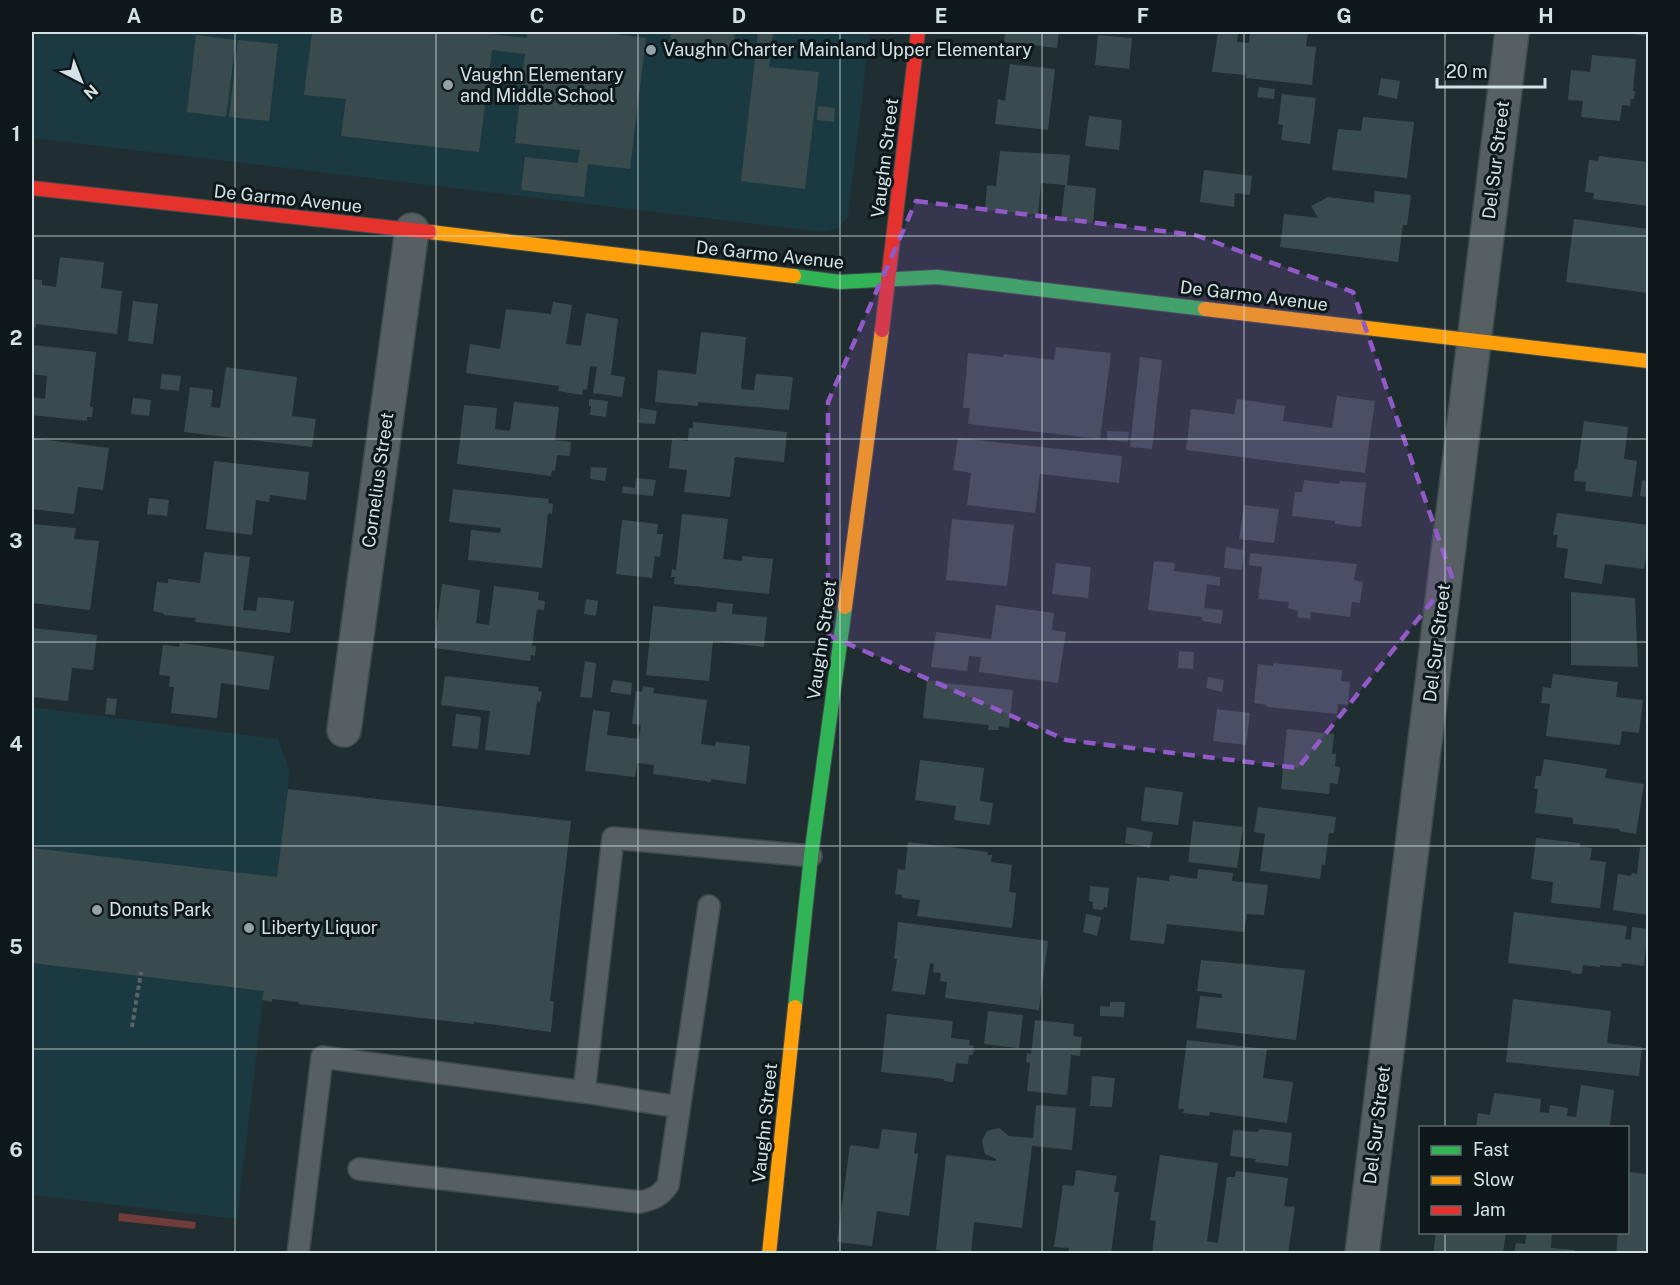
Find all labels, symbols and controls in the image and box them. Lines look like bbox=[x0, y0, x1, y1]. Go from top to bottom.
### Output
text: A bbox=[127, 4, 141, 28]
text: B bbox=[329, 4, 343, 28]
text: C bbox=[530, 4, 544, 28]
text: D bbox=[732, 4, 746, 28]
text: E bbox=[935, 4, 947, 28]
text: F bbox=[1137, 4, 1149, 28]
text: G bbox=[1336, 4, 1352, 28]
text: H bbox=[1538, 4, 1554, 28]
place label: Vaughn Charter Mainland Upper Elementary bbox=[663, 39, 1032, 60]
marker: Vaughn Charter Mainland Upper Elementary bbox=[644, 43, 658, 57]
north arrow bbox=[51, 51, 111, 111]
scale bar bbox=[1437, 51, 1545, 89]
text: 20 m bbox=[1446, 61, 1488, 82]
place label: Vaughn Elementary and Middle School bbox=[460, 64, 624, 106]
marker: Vaughn Elementary and Middle School bbox=[441, 78, 455, 92]
text: N bbox=[80, 81, 102, 103]
street label: Vaughn Street bbox=[867, 97, 902, 219]
street label: Del Sur Street bbox=[1478, 100, 1513, 220]
text: 1 bbox=[12, 122, 20, 146]
street label: De Garmo Avenue bbox=[213, 180, 363, 217]
street label: De Garmo Avenue bbox=[695, 236, 845, 273]
street label: De Garmo Avenue bbox=[1179, 276, 1329, 315]
text: 2 bbox=[10, 326, 22, 350]
street label: Cornelius Street bbox=[358, 411, 397, 549]
text: 3 bbox=[9, 529, 23, 553]
street label: Vaughn Street bbox=[803, 579, 840, 701]
street label: Del Sur Street bbox=[1419, 583, 1454, 703]
text: 4 bbox=[9, 732, 23, 756]
place label: Donuts Park bbox=[109, 899, 211, 920]
marker: Donuts Park bbox=[90, 903, 104, 917]
place label: Liberty Liquor bbox=[261, 917, 378, 938]
marker: Liberty Liquor bbox=[242, 921, 256, 935]
text: 5 bbox=[9, 935, 23, 959]
street label: Vaughn Street bbox=[748, 1062, 781, 1184]
street label: Del Sur Street bbox=[1359, 1065, 1394, 1185]
legend bbox=[1419, 1126, 1629, 1234]
text: 6 bbox=[9, 1138, 23, 1162]
text: Fast bbox=[1473, 1139, 1509, 1160]
text: Slow bbox=[1473, 1169, 1514, 1190]
text: Jam bbox=[1473, 1199, 1506, 1220]

